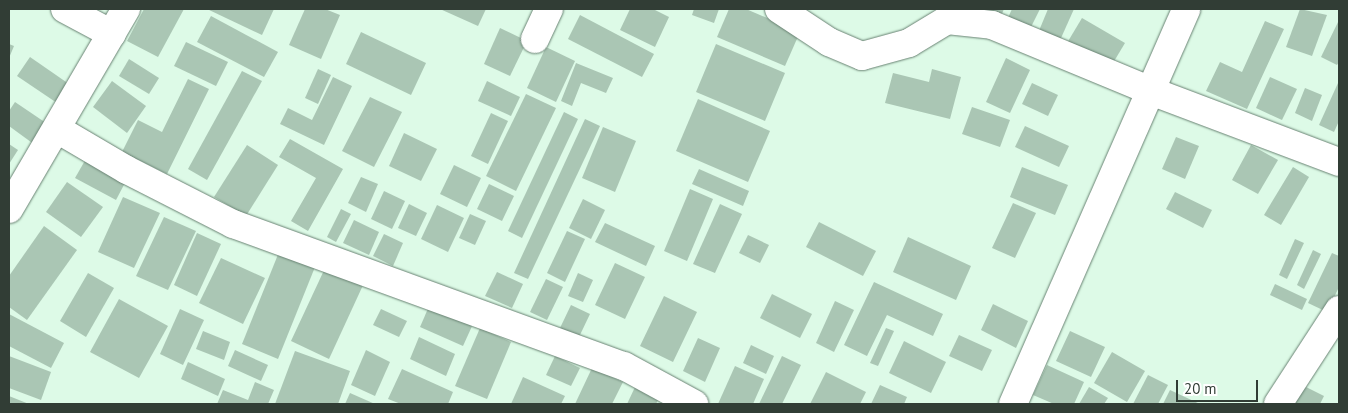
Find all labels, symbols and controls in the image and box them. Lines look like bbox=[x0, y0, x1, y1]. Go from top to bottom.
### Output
scale bar bbox=[1178, 370, 1260, 402]
text: 20 m bbox=[1184, 379, 1217, 398]

